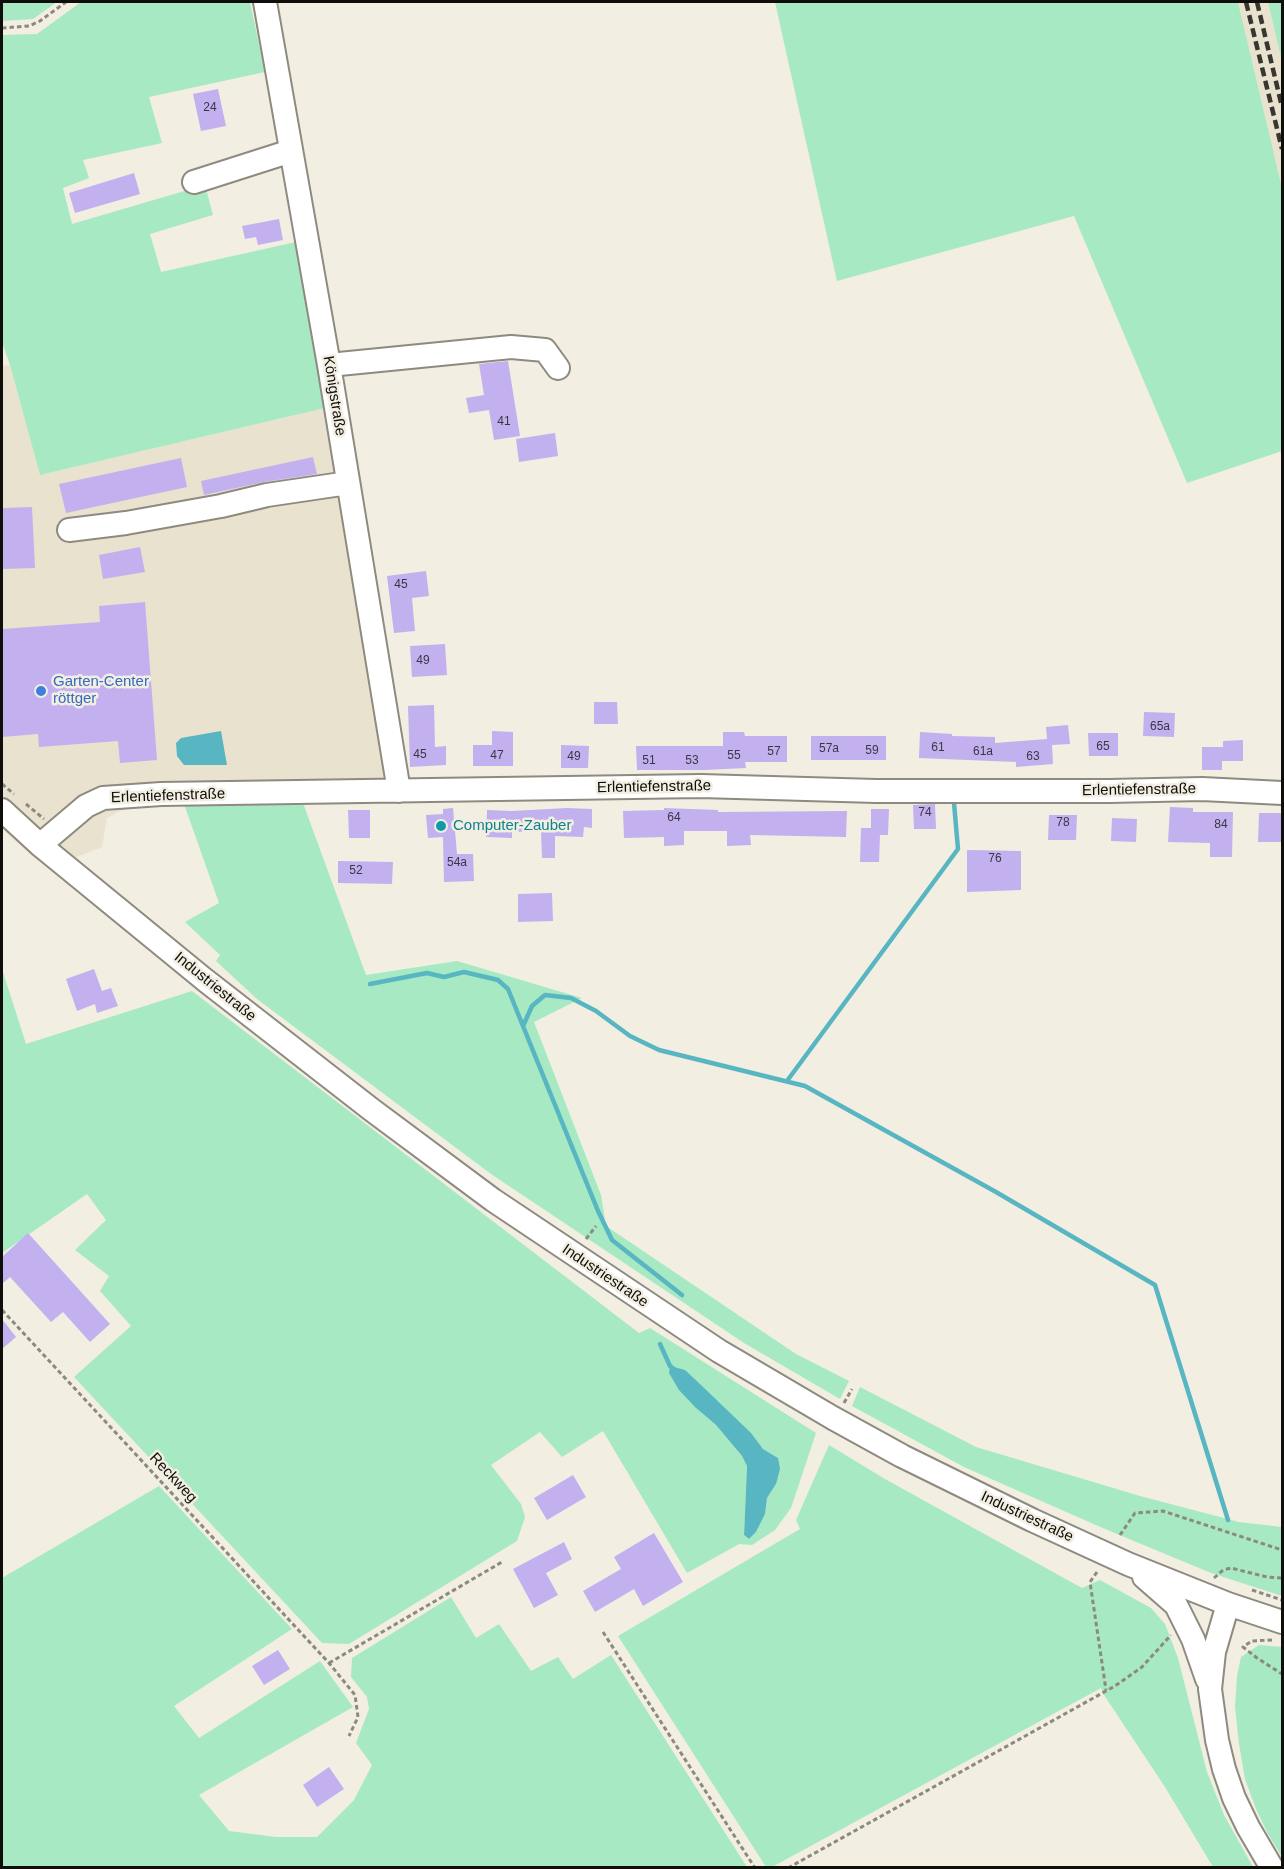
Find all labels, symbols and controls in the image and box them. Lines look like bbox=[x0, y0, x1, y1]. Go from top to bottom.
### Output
house number: 24 bbox=[203, 101, 217, 115]
street label: Königstraße bbox=[319, 355, 349, 437]
house number: 41 bbox=[497, 415, 511, 429]
house number: 45 bbox=[394, 578, 408, 592]
house number: 49 bbox=[416, 654, 430, 668]
place label: Garten-Center röttger bbox=[53, 673, 149, 708]
marker: Garten-Center röttger bbox=[34, 684, 48, 698]
house number: 65a bbox=[1150, 720, 1170, 734]
house number: 65 bbox=[1096, 740, 1110, 754]
house number: 61 bbox=[931, 741, 945, 755]
house number: 57a bbox=[819, 742, 839, 756]
house number: 59 bbox=[865, 744, 879, 758]
house number: 57 bbox=[767, 745, 781, 759]
house number: 61a bbox=[973, 745, 993, 759]
house number: 45 bbox=[413, 748, 427, 762]
house number: 47 bbox=[490, 749, 504, 763]
house number: 55 bbox=[727, 749, 741, 763]
house number: 49 bbox=[567, 750, 581, 764]
house number: 63 bbox=[1026, 750, 1040, 764]
house number: 51 bbox=[642, 754, 656, 768]
house number: 53 bbox=[685, 754, 699, 768]
street label: Erlentiefenstraße bbox=[597, 777, 711, 797]
street label: Erlentiefenstraße bbox=[1082, 780, 1196, 800]
street label: Erlentiefenstraße bbox=[111, 785, 225, 807]
house number: 74 bbox=[918, 806, 932, 820]
house number: 64 bbox=[667, 811, 681, 825]
house number: 78 bbox=[1056, 816, 1070, 830]
place label: Computer-Zauber bbox=[453, 817, 571, 835]
house number: 84 bbox=[1214, 818, 1228, 832]
marker: Computer-Zauber bbox=[434, 819, 448, 833]
house number: 76 bbox=[988, 852, 1002, 866]
house number: 54a bbox=[447, 856, 467, 870]
house number: 52 bbox=[349, 864, 363, 878]
street label: Industriestraße bbox=[170, 949, 260, 1025]
street label: Industriestraße bbox=[558, 1241, 652, 1311]
street label: Reckweg bbox=[145, 1449, 201, 1507]
street label: Industriestraße bbox=[978, 1488, 1076, 1546]

